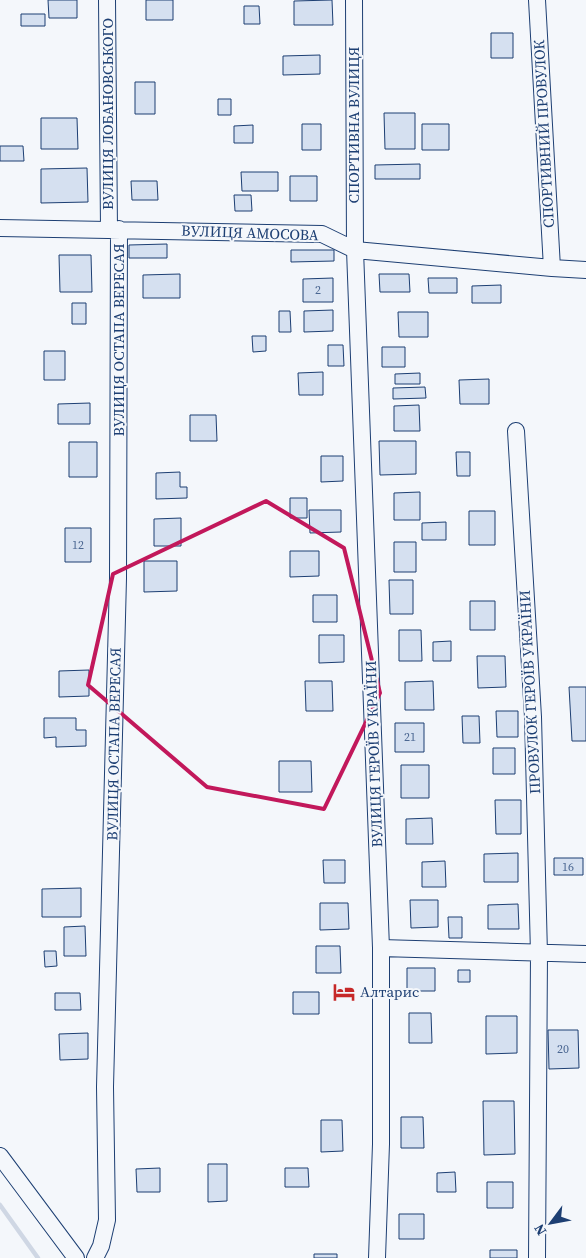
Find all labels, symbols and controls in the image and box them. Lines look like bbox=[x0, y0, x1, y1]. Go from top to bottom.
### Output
street label: ВУЛИЦЯ ЛОБАНОВСЬКОГО bbox=[97, 18, 118, 210]
street label: СПОРТИВНИЙ ПРОВУЛОК bbox=[528, 39, 559, 229]
street label: СПОРТИВНА ВУЛИЦЯ bbox=[343, 46, 364, 203]
street label: ВУЛИЦЯ АМОСОВА bbox=[181, 220, 319, 245]
street label: ВУЛИЦЯ ОСТАПА ВЕРЕСАЯ bbox=[108, 243, 129, 437]
house number: 2 bbox=[315, 282, 321, 298]
house number: 12 bbox=[72, 537, 84, 553]
street label: ПРОВУЛОК ГЕРОЇВ УКРАЇНИ bbox=[514, 589, 545, 795]
street label: ВУЛИЦЯ ОСТАПА ВЕРЕСАЯ bbox=[101, 647, 126, 841]
street label: ВУЛИЦЯ ГЕРОЇВ УКРАЇНИ bbox=[360, 660, 387, 848]
house number: 21 bbox=[404, 729, 416, 745]
house number: 16 bbox=[562, 859, 574, 875]
hotel icon: Алтарис bbox=[331, 979, 357, 1005]
place label: Алтарис bbox=[360, 981, 419, 1002]
house number: 20 bbox=[557, 1041, 569, 1057]
north arrow bbox=[526, 1198, 576, 1248]
text: N bbox=[529, 1220, 551, 1240]

